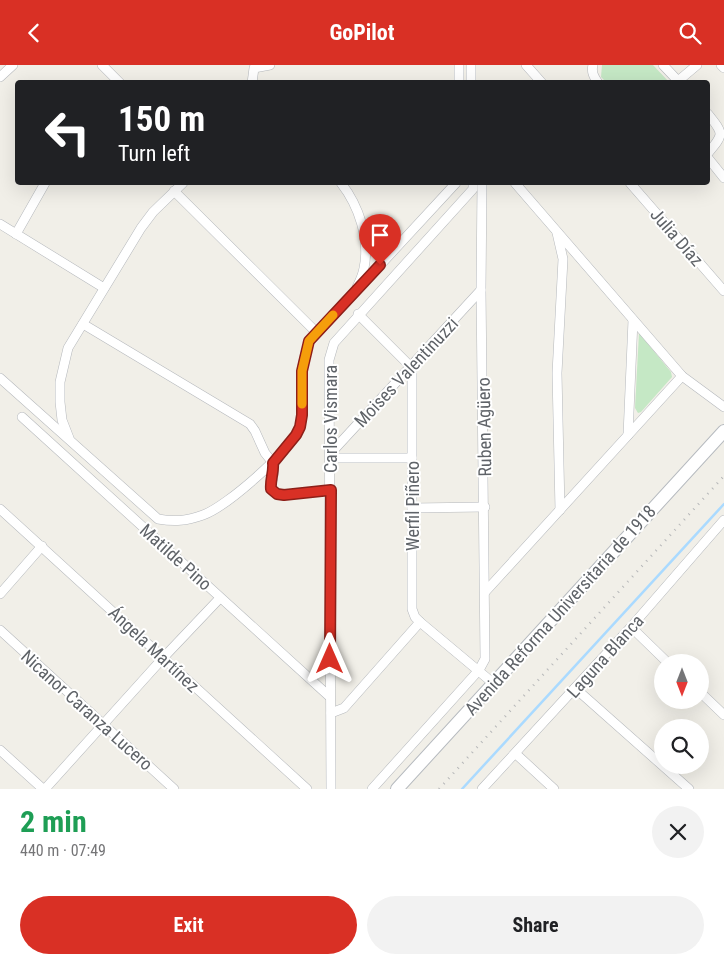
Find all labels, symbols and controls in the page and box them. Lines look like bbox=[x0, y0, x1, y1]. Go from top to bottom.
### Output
icon: back bbox=[20, 19, 48, 47]
icon: search bbox=[676, 19, 704, 47]
text: GoPilot bbox=[329, 20, 395, 45]
text: 150 m bbox=[118, 99, 205, 140]
icon: left bbox=[35, 100, 100, 165]
text: Turn left bbox=[118, 141, 190, 166]
street label: Julia Díaz bbox=[646, 204, 708, 270]
pin bbox=[359, 214, 401, 265]
icon: arrive bbox=[366, 221, 394, 249]
street label: Moises Valentinuzzi bbox=[350, 313, 462, 431]
street label: Carlos Vismara bbox=[320, 365, 341, 473]
street label: Ruben Agüero bbox=[473, 377, 495, 477]
street label: Werfil Piñero bbox=[402, 461, 423, 551]
street label: Avenida Reforma Universitaria de 1918 bbox=[460, 501, 660, 719]
street label: Matilde Pino bbox=[136, 519, 216, 595]
street label: Ángela Martínez bbox=[104, 602, 204, 696]
street label: Laguna Blanca bbox=[562, 610, 648, 702]
position arrow bbox=[303, 632, 355, 684]
street label: Nicanor Caranza Lucero bbox=[17, 645, 157, 775]
north arrow bbox=[654, 654, 709, 709]
map controls bbox=[654, 654, 709, 774]
button: search bbox=[654, 719, 709, 774]
text: 2 min bbox=[20, 804, 87, 839]
button: close bbox=[652, 806, 704, 858]
text: 440 m · 07:49 bbox=[20, 841, 106, 860]
button: Exit bbox=[20, 896, 357, 954]
button: Share bbox=[367, 896, 704, 954]

